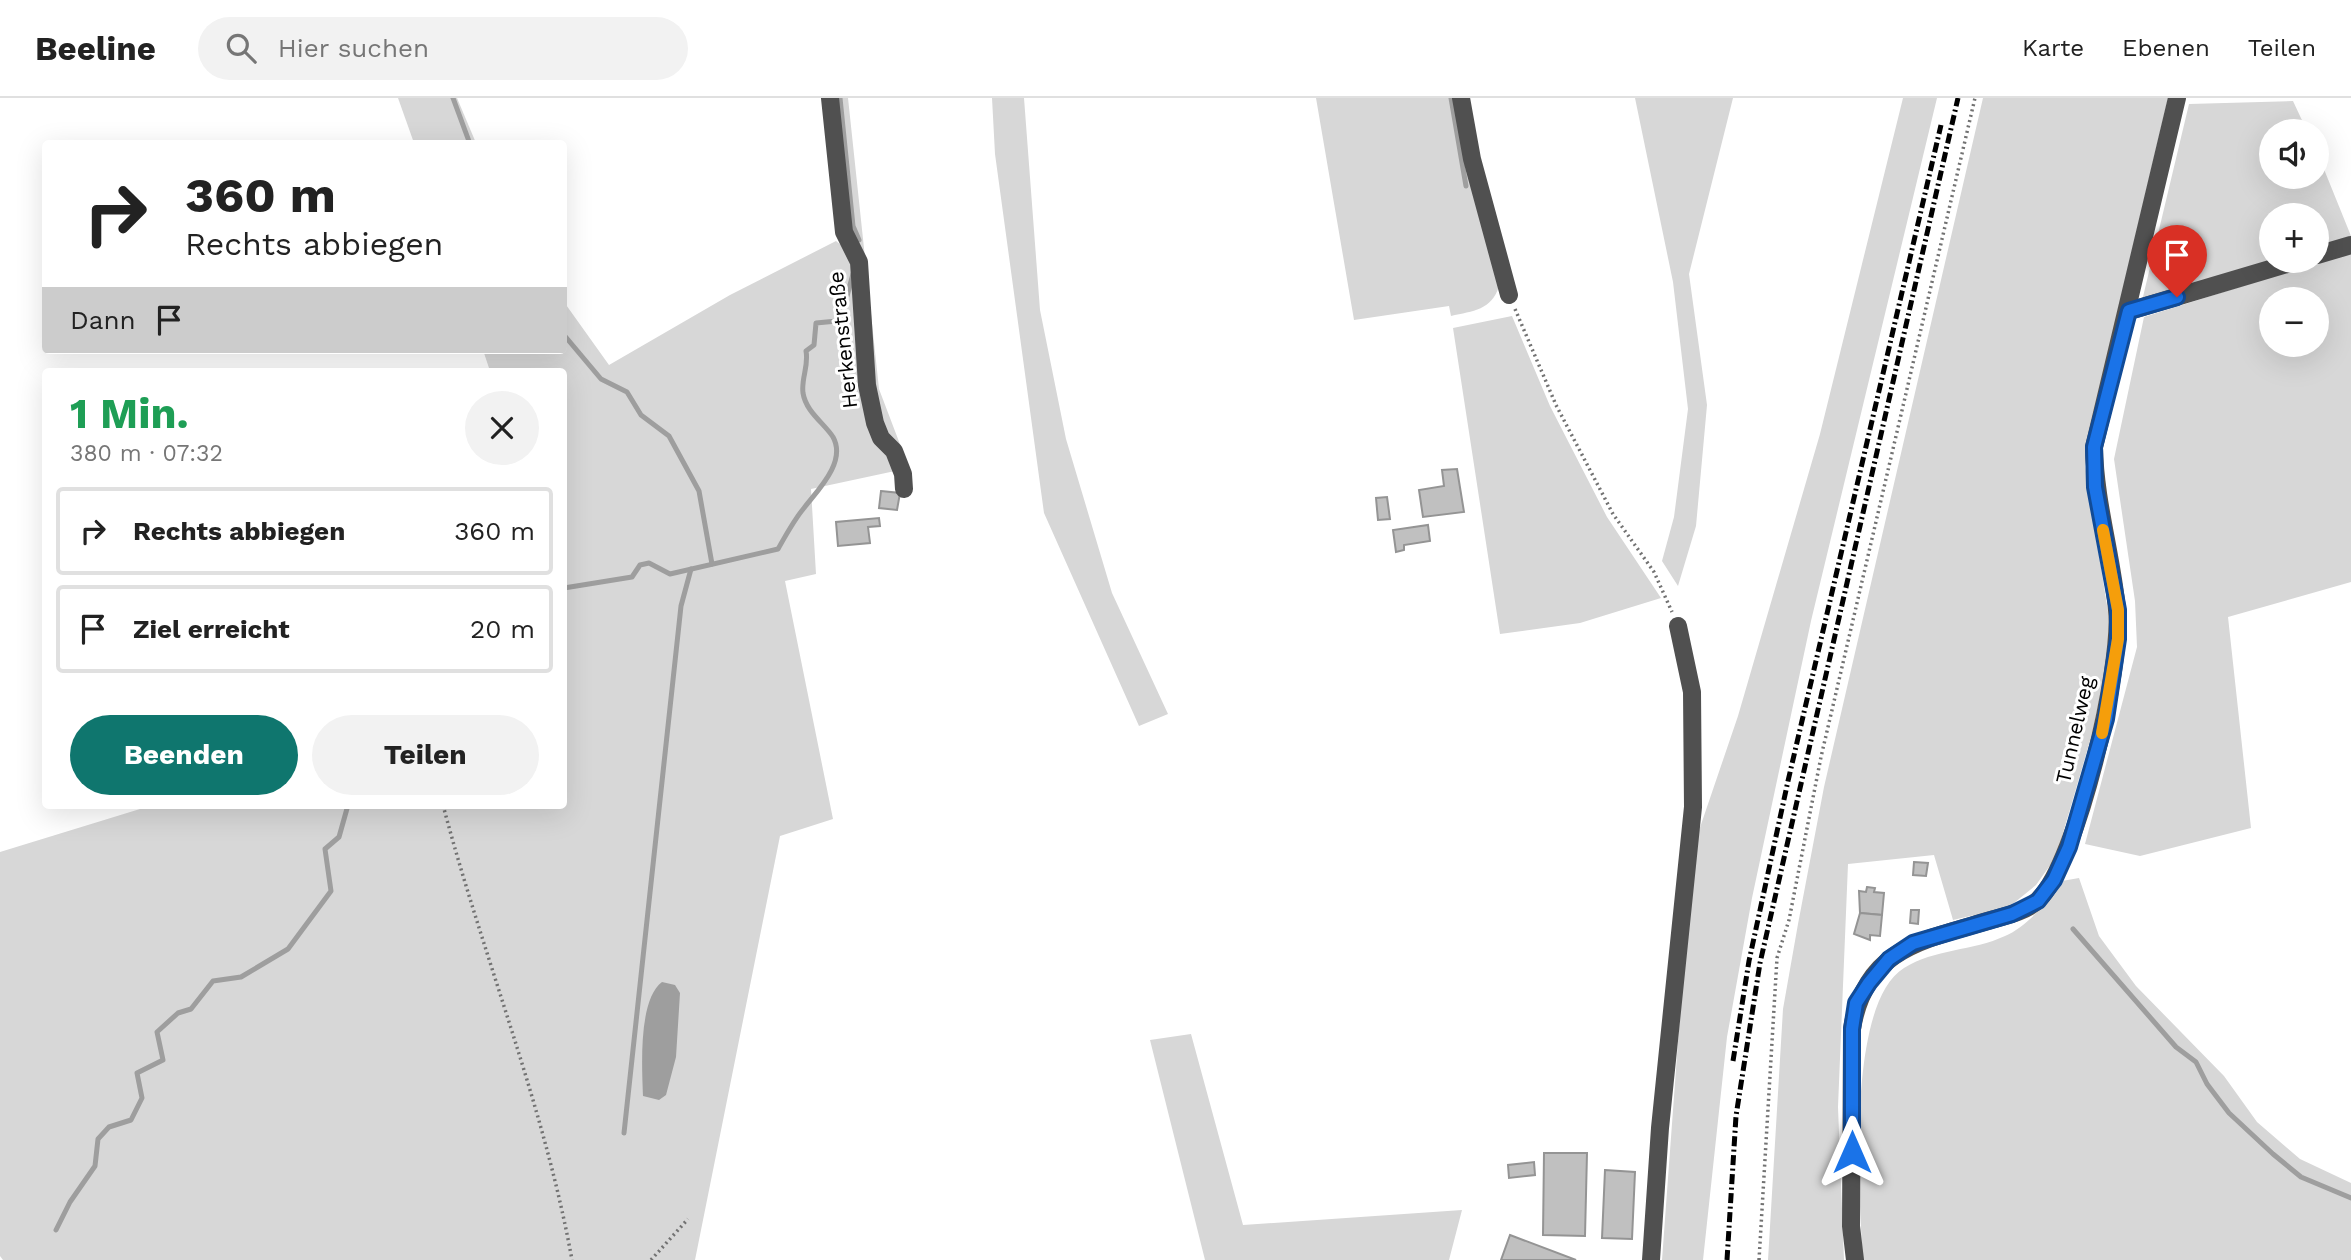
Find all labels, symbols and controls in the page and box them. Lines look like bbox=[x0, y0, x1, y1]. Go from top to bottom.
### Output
search box bbox=[198, 17, 688, 80]
text: Beeline bbox=[35, 29, 156, 68]
icon: search bbox=[222, 29, 260, 67]
text: Hier suchen bbox=[278, 33, 429, 63]
text: Karte bbox=[2022, 34, 2084, 62]
text: Ebenen bbox=[2122, 34, 2210, 62]
text: Teilen bbox=[2248, 34, 2316, 62]
map controls bbox=[2259, 119, 2329, 357]
button: sound bbox=[2259, 119, 2329, 189]
text: 360 m bbox=[185, 166, 336, 224]
icon: right bbox=[70, 168, 161, 259]
button: + bbox=[2259, 203, 2329, 273]
text: Rechts abbiegen bbox=[185, 225, 443, 263]
pin bbox=[2147, 225, 2207, 297]
icon: arrive bbox=[2158, 236, 2196, 274]
street label: Herkenstraße bbox=[823, 270, 862, 410]
button: − bbox=[2259, 287, 2329, 357]
icon: arrive bbox=[150, 301, 188, 339]
text: Dann bbox=[70, 305, 136, 335]
text: 1 Min. bbox=[70, 389, 189, 438]
button: close bbox=[465, 391, 539, 465]
text: 380 m · 07:32 bbox=[70, 440, 223, 467]
icon: right bbox=[74, 512, 112, 550]
text: Rechts abbiegen bbox=[133, 516, 345, 546]
text: 360 m bbox=[454, 516, 535, 546]
icon: arrive bbox=[74, 610, 112, 648]
text: Ziel erreicht bbox=[133, 614, 290, 644]
text: 20 m bbox=[470, 614, 535, 644]
street label: Tunnelweg bbox=[2050, 673, 2099, 786]
button: Beenden bbox=[70, 715, 298, 795]
button: Teilen bbox=[312, 715, 539, 795]
position arrow bbox=[1815, 1115, 1889, 1189]

